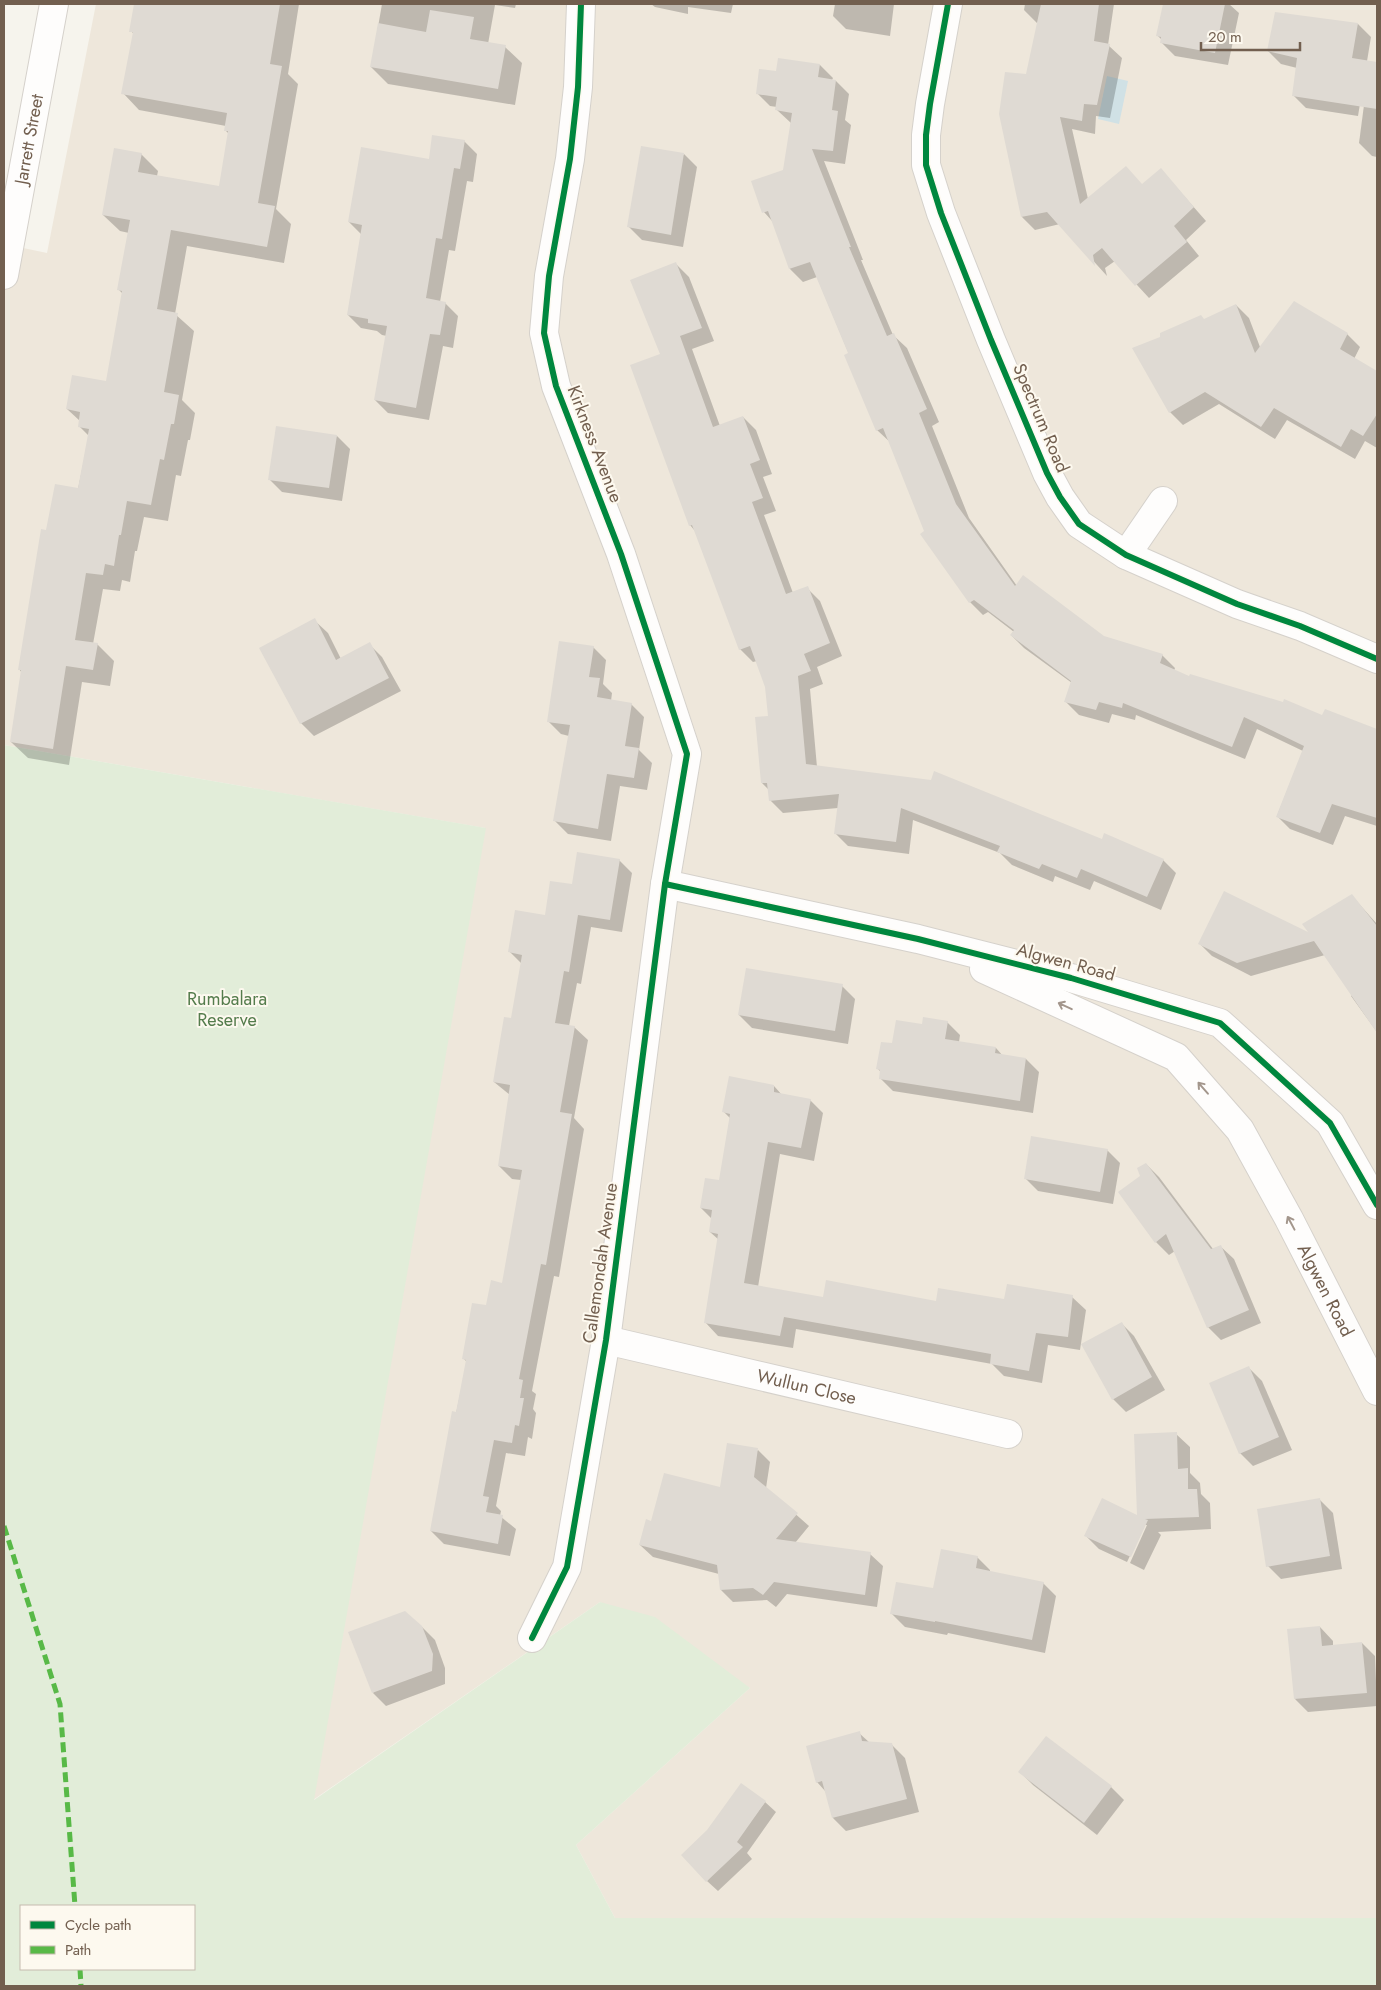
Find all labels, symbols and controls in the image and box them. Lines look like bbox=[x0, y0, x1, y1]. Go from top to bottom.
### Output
scale bar bbox=[1201, 20, 1300, 52]
text: 20 m bbox=[1208, 26, 1242, 48]
street label: Jarrett Street bbox=[8, 91, 50, 189]
street label: Spectrum Road bbox=[1006, 359, 1076, 477]
street label: Kirkness Avenue bbox=[561, 382, 629, 506]
street label: Algwen Road bbox=[1014, 936, 1118, 988]
park label: Rumbalara Reserve bbox=[187, 986, 267, 1033]
one-way arrow bbox=[1058, 1001, 1073, 1011]
one-way arrow bbox=[1197, 1082, 1208, 1095]
street label: Callemondah Avenue bbox=[576, 1181, 624, 1345]
one-way arrow bbox=[1286, 1216, 1296, 1231]
street label: Algwen Road bbox=[1291, 1239, 1360, 1341]
street label: Wullun Close bbox=[754, 1363, 859, 1411]
legend bbox=[20, 1905, 195, 1970]
text: Cycle path bbox=[65, 1914, 132, 1936]
text: Path bbox=[65, 1939, 91, 1961]

